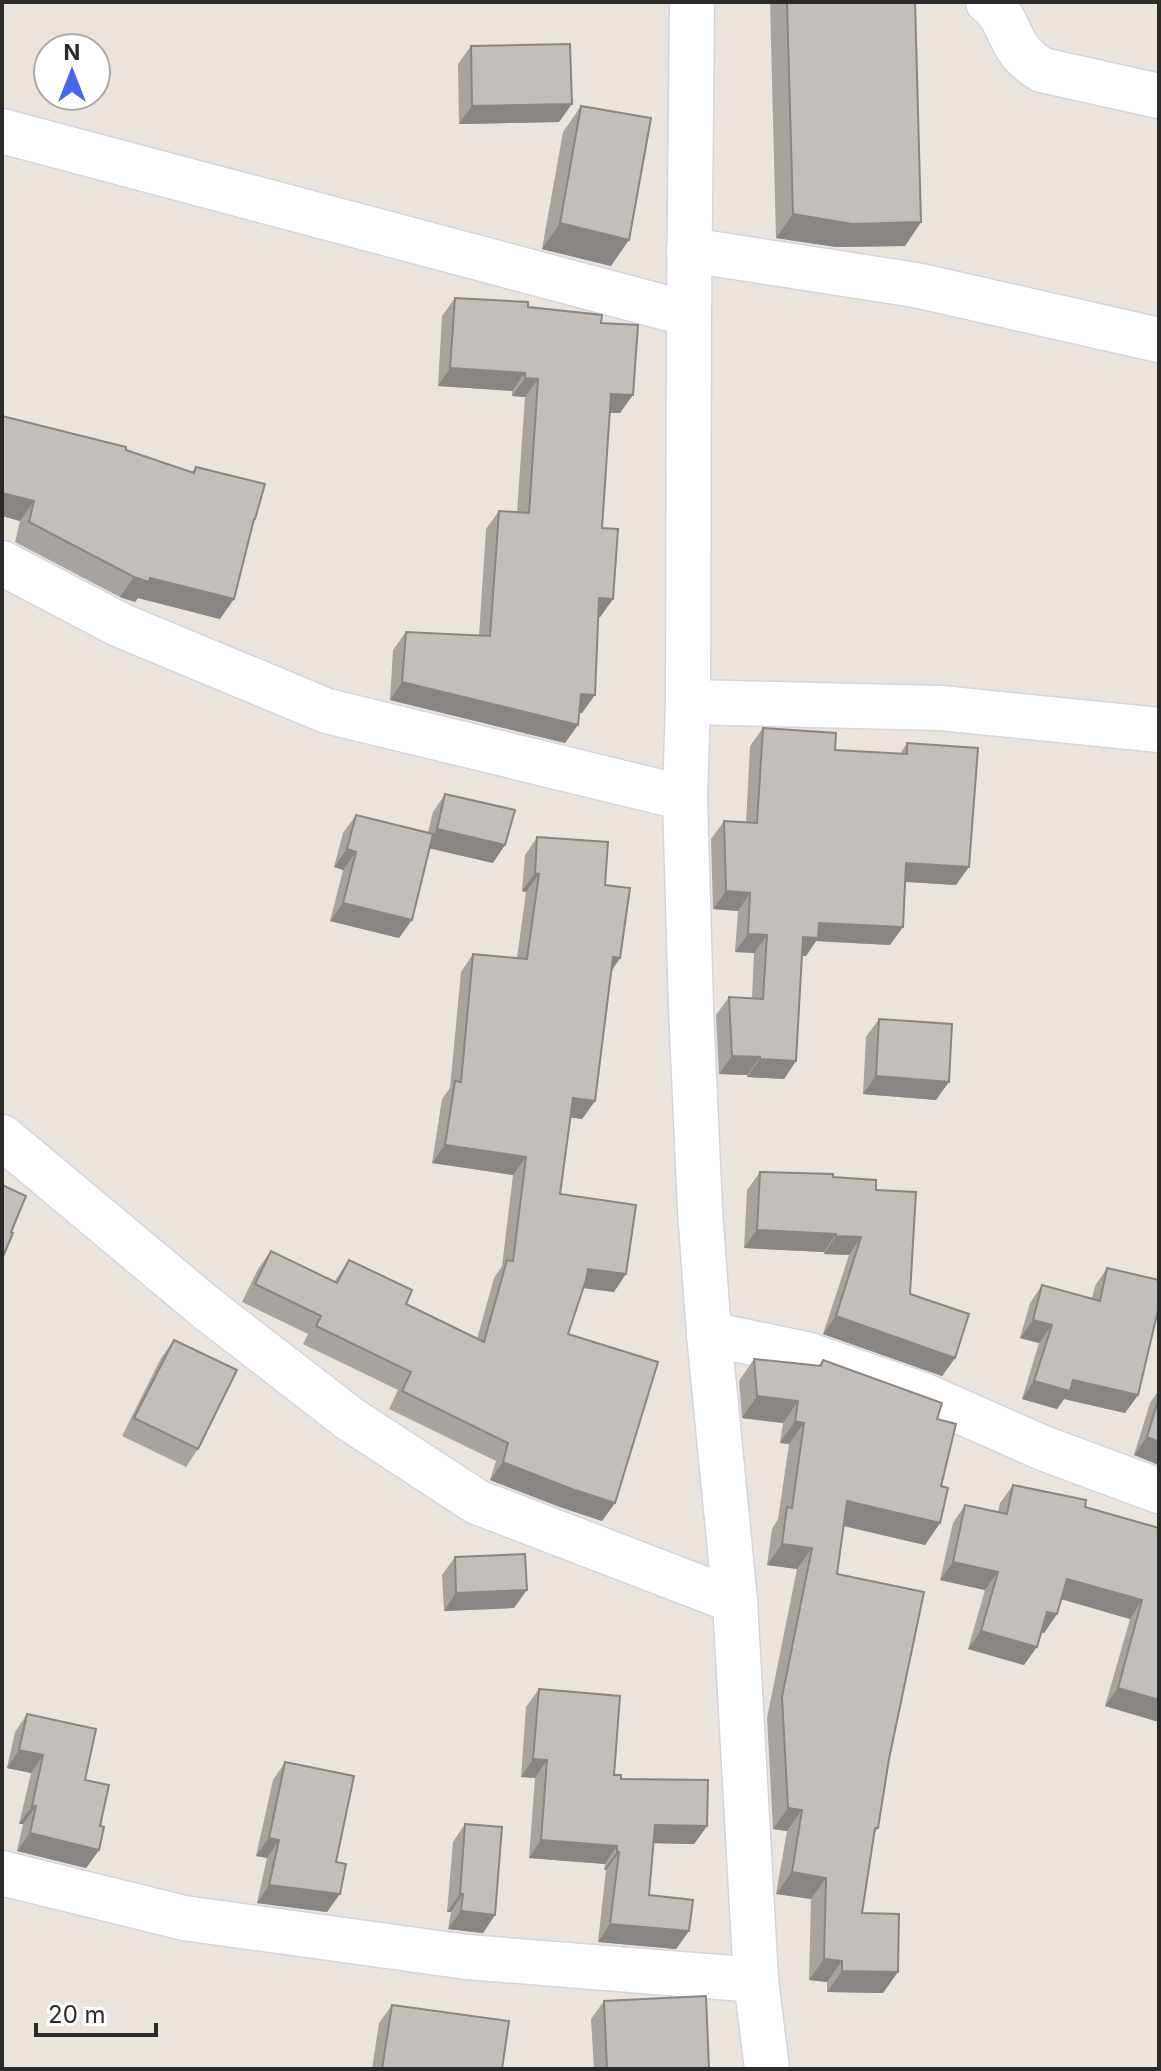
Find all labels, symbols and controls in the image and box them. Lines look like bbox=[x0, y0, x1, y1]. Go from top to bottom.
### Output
north arrow bbox=[32, 32, 112, 112]
text: N bbox=[64, 39, 80, 65]
scale bar bbox=[36, 1987, 156, 2037]
text: 20 m bbox=[48, 2000, 106, 2029]

